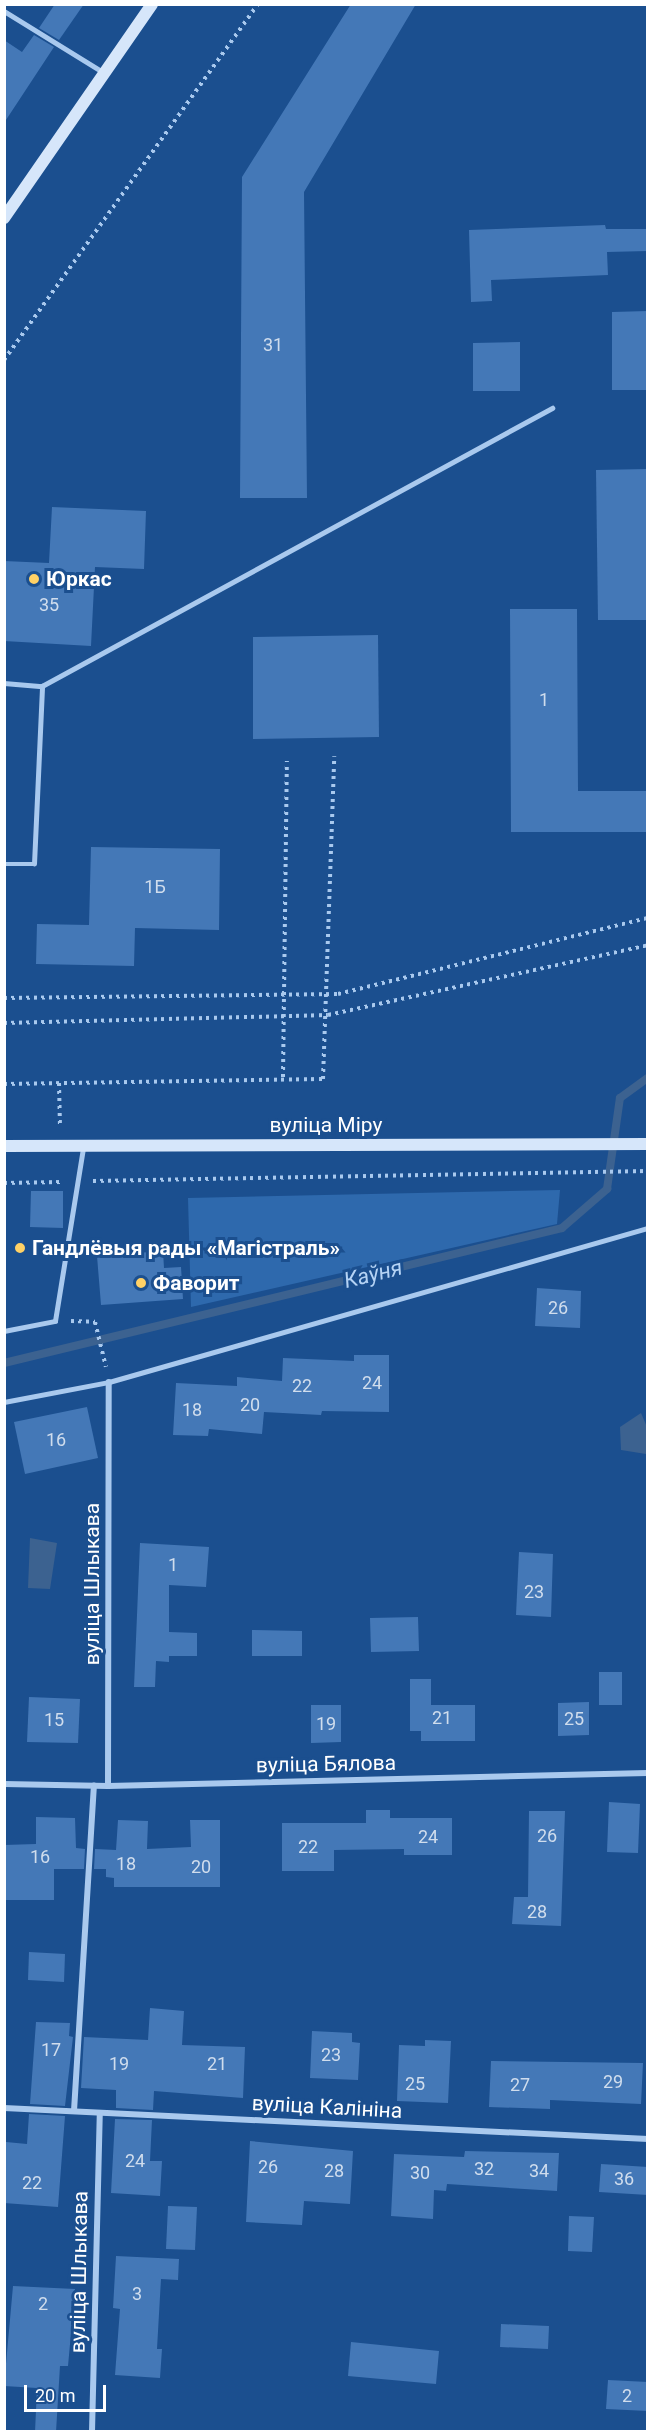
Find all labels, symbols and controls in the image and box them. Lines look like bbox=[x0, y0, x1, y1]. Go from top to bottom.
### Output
house number: 31 bbox=[263, 334, 283, 356]
place label: Юркас bbox=[46, 566, 112, 592]
marker: Юркас bbox=[27, 572, 41, 586]
house number: 35 bbox=[39, 594, 59, 616]
house number: 1 bbox=[539, 689, 549, 711]
house number: 1Б bbox=[144, 876, 166, 898]
street label: вуліца Міру bbox=[270, 1112, 382, 1138]
place label: Гандлёвыя рады «Магістраль» bbox=[32, 1235, 340, 1261]
marker: Гандлёвыя рады «Магістраль» bbox=[13, 1241, 27, 1255]
water label: Каўня bbox=[341, 1254, 405, 1294]
place label: Фаворит bbox=[153, 1270, 240, 1296]
marker: Фаворит bbox=[134, 1276, 148, 1290]
house number: 26 bbox=[548, 1297, 568, 1319]
house number: 24 bbox=[362, 1372, 382, 1394]
house number: 22 bbox=[292, 1375, 312, 1397]
house number: 20 bbox=[240, 1394, 260, 1416]
house number: 18 bbox=[182, 1399, 202, 1421]
house number: 16 bbox=[46, 1429, 66, 1451]
street label: вуліца Шлыкава bbox=[79, 1503, 105, 1665]
house number: 1 bbox=[168, 1554, 178, 1576]
house number: 23 bbox=[524, 1581, 544, 1603]
house number: 21 bbox=[432, 1707, 452, 1729]
house number: 25 bbox=[564, 1708, 584, 1730]
house number: 15 bbox=[44, 1709, 64, 1731]
house number: 19 bbox=[316, 1713, 336, 1735]
street label: вуліца Бялова bbox=[256, 1750, 396, 1778]
house number: 26 bbox=[537, 1825, 557, 1847]
house number: 24 bbox=[418, 1826, 438, 1848]
house number: 22 bbox=[298, 1836, 318, 1858]
house number: 16 bbox=[30, 1846, 50, 1868]
house number: 18 bbox=[116, 1853, 136, 1875]
house number: 20 bbox=[191, 1856, 211, 1878]
house number: 28 bbox=[527, 1901, 547, 1923]
house number: 17 bbox=[41, 2039, 61, 2061]
house number: 23 bbox=[321, 2044, 341, 2066]
house number: 19 bbox=[109, 2053, 129, 2075]
house number: 21 bbox=[207, 2053, 227, 2075]
house number: 29 bbox=[603, 2071, 623, 2093]
house number: 25 bbox=[405, 2073, 425, 2095]
house number: 27 bbox=[510, 2074, 530, 2096]
street label: вуліца Калініна bbox=[251, 2090, 403, 2124]
house number: 24 bbox=[125, 2150, 145, 2172]
house number: 26 bbox=[258, 2156, 278, 2178]
house number: 32 bbox=[474, 2158, 494, 2180]
house number: 28 bbox=[324, 2160, 344, 2182]
house number: 34 bbox=[529, 2160, 549, 2182]
house number: 30 bbox=[410, 2162, 430, 2184]
house number: 36 bbox=[614, 2168, 634, 2190]
house number: 22 bbox=[22, 2172, 42, 2194]
street label: вуліца Шлыкава bbox=[65, 2191, 93, 2353]
house number: 3 bbox=[132, 2283, 142, 2305]
house number: 2 bbox=[38, 2293, 48, 2315]
scale bar bbox=[27, 2373, 110, 2411]
text: 20 m bbox=[35, 2385, 75, 2406]
house number: 2 bbox=[622, 2385, 632, 2407]

